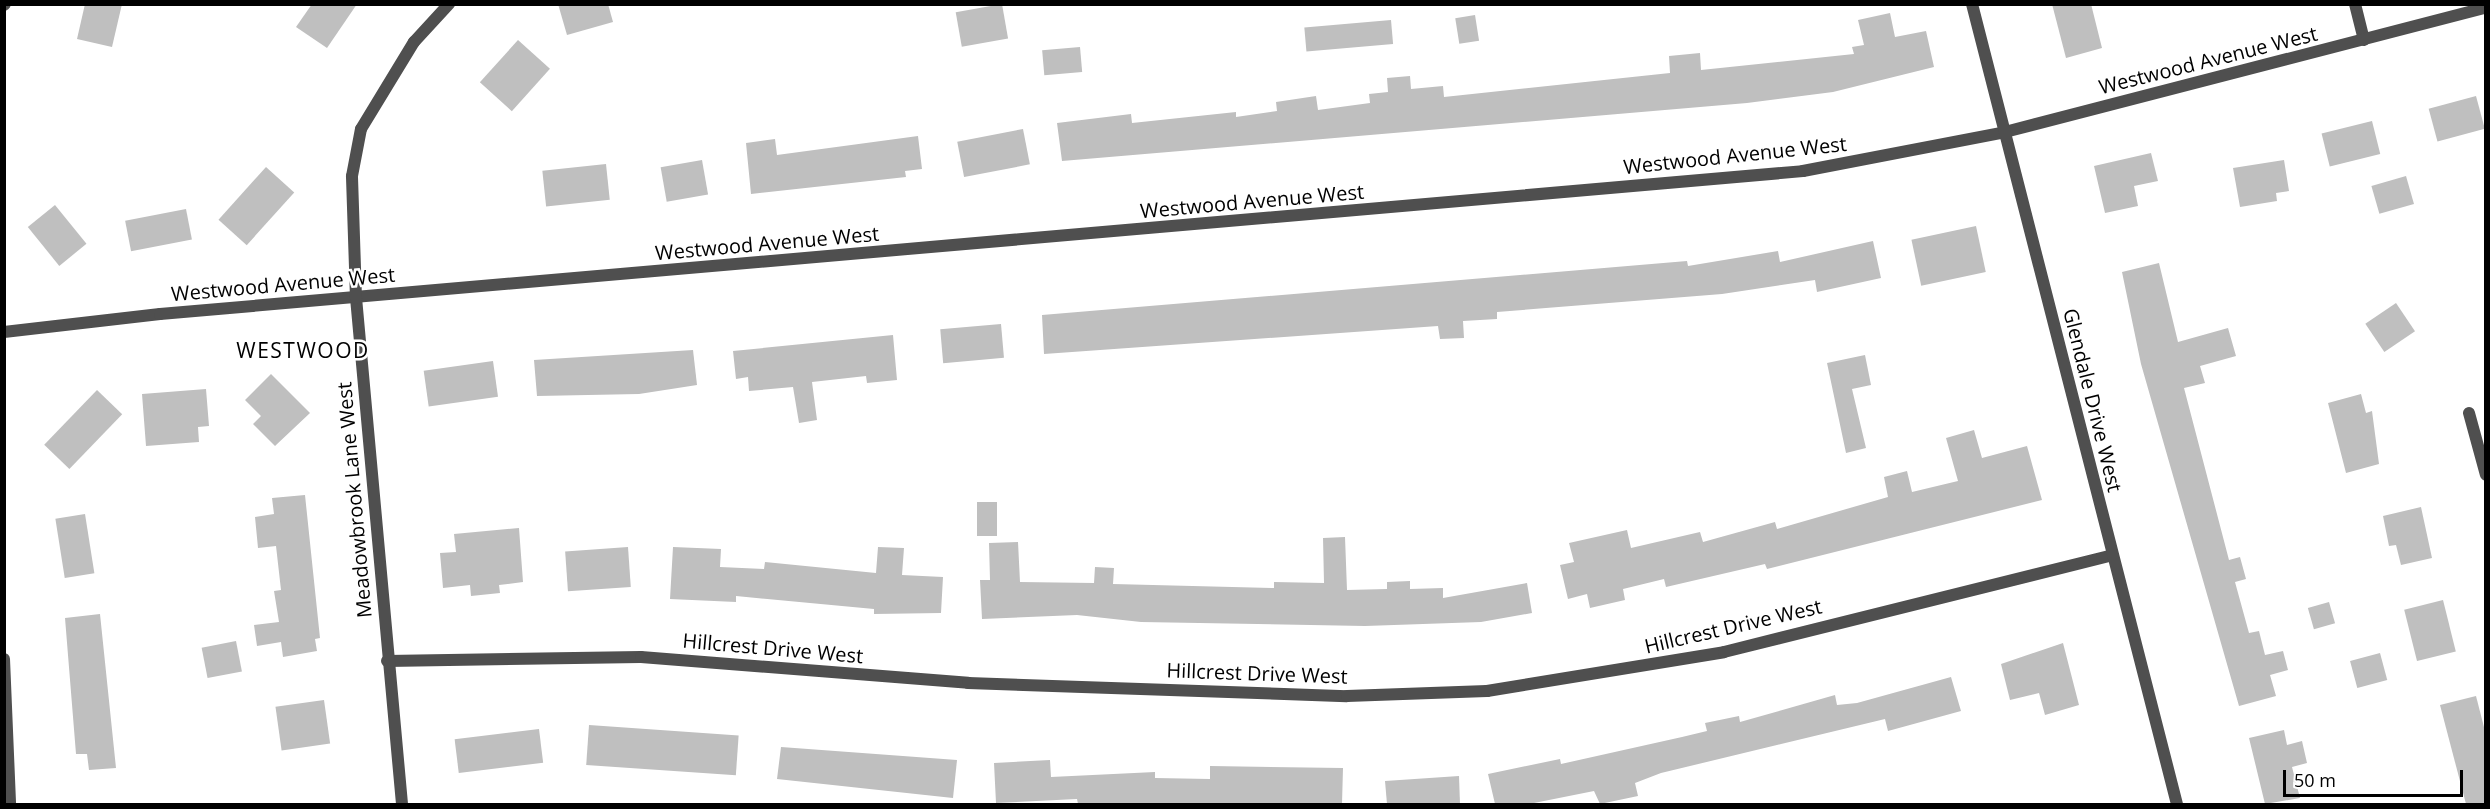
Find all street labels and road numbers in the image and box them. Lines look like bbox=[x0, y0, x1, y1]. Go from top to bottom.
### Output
street label: Westwood Avenue West bbox=[2096, 21, 2320, 99]
street label: Westwood Avenue West bbox=[1622, 131, 1848, 179]
street label: Westwood Avenue West bbox=[1139, 179, 1365, 223]
street label: Westwood Avenue West bbox=[654, 221, 880, 265]
street label: Westwood Avenue West bbox=[170, 262, 396, 306]
street label: Glendale Drive West bbox=[2059, 306, 2127, 494]
street label: Meadowbrook Lane West bbox=[332, 381, 376, 619]
street label: Hillcrest Drive West bbox=[1642, 594, 1824, 658]
street label: Hillcrest Drive West bbox=[682, 628, 864, 668]
street label: Hillcrest Drive West bbox=[1166, 658, 1348, 688]

